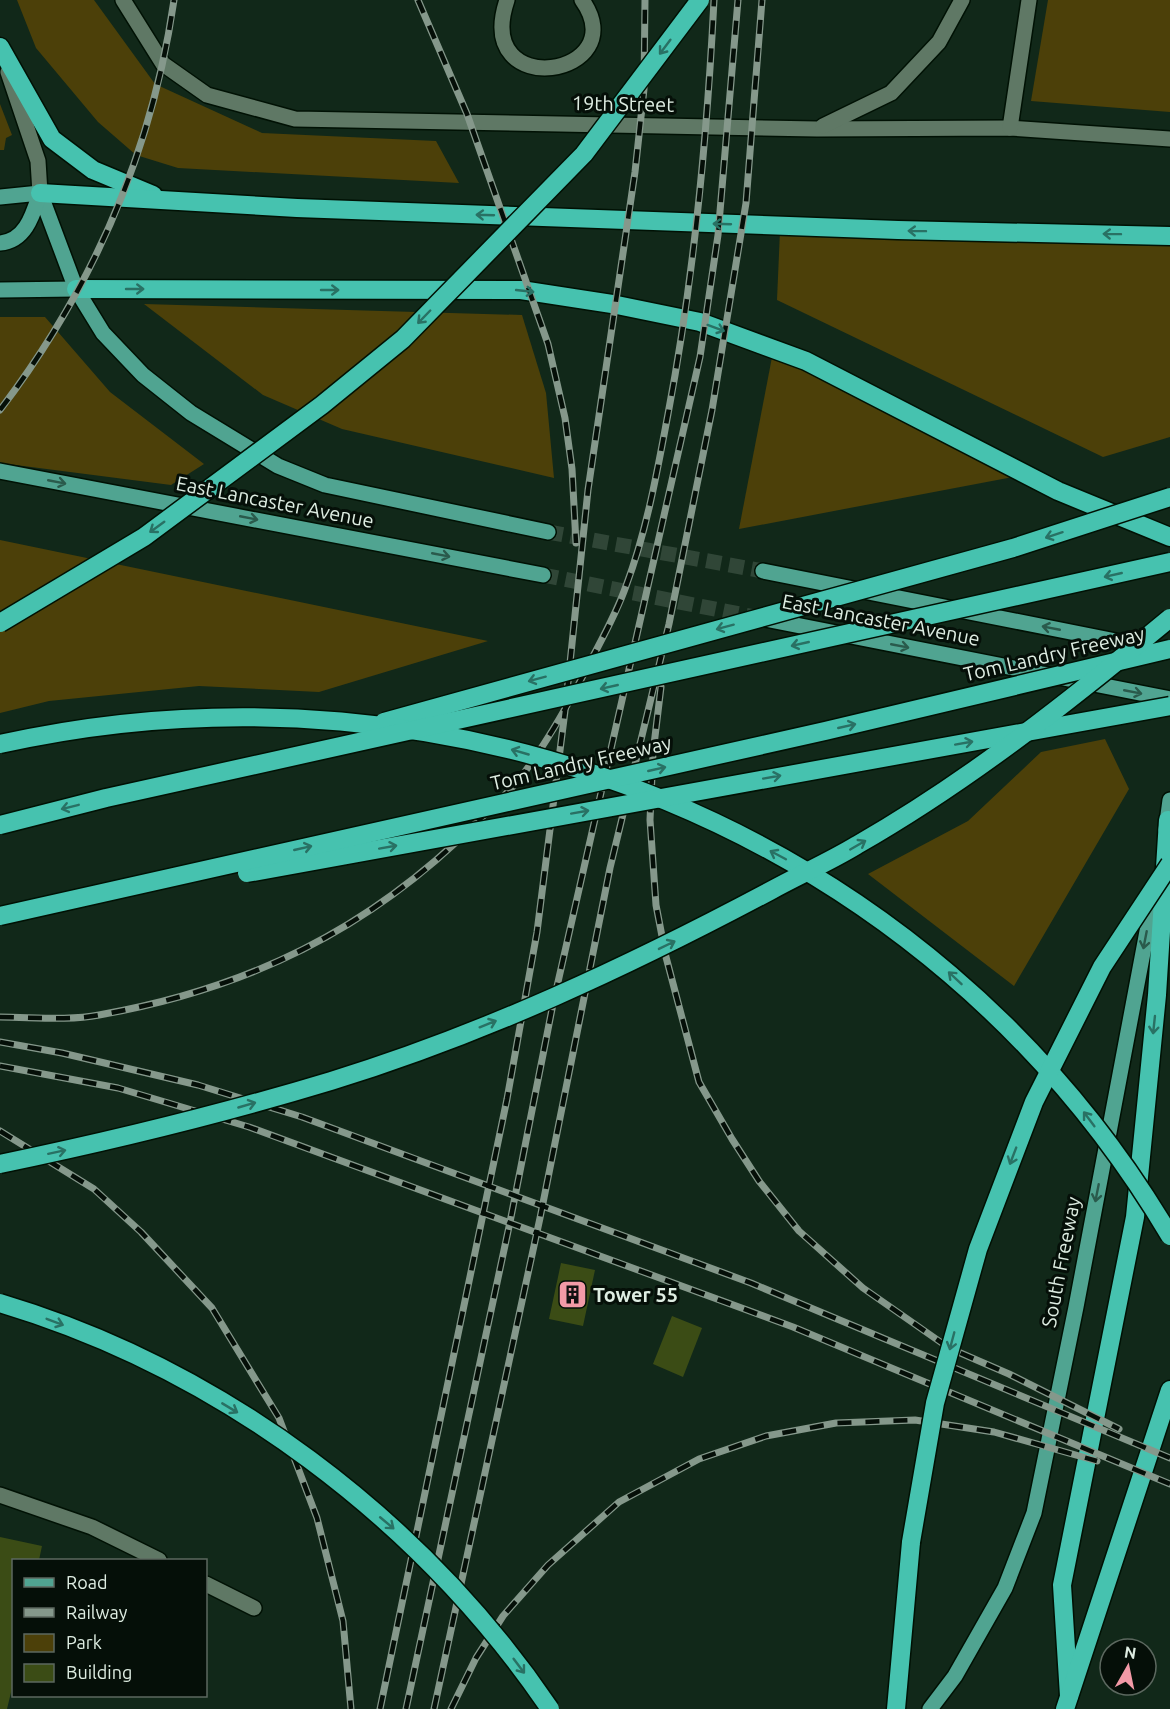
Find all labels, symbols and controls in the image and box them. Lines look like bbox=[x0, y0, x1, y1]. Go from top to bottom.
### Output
one-way arrow bbox=[659, 38, 671, 54]
street label: 19th Street bbox=[572, 91, 674, 116]
one-way arrow bbox=[475, 209, 495, 220]
one-way arrow bbox=[712, 218, 732, 229]
one-way arrow bbox=[907, 225, 927, 236]
one-way arrow bbox=[1102, 229, 1122, 240]
one-way arrow bbox=[124, 284, 144, 295]
one-way arrow bbox=[319, 284, 339, 296]
one-way arrow bbox=[514, 286, 534, 297]
one-way arrow bbox=[417, 310, 431, 325]
one-way arrow bbox=[706, 324, 725, 335]
street label: East Lancaster Avenue bbox=[174, 471, 376, 532]
one-way arrow bbox=[47, 477, 67, 488]
one-way arrow bbox=[239, 513, 258, 524]
one-way arrow bbox=[149, 521, 165, 533]
one-way arrow bbox=[1045, 530, 1064, 541]
one-way arrow bbox=[430, 550, 450, 561]
one-way arrow bbox=[1104, 569, 1123, 581]
street label: East Lancaster Avenue bbox=[780, 589, 982, 650]
street label: Tom Landry Freeway bbox=[961, 621, 1147, 685]
one-way arrow bbox=[716, 622, 735, 634]
one-way arrow bbox=[1041, 622, 1061, 633]
one-way arrow bbox=[790, 639, 809, 651]
one-way arrow bbox=[891, 640, 910, 652]
one-way arrow bbox=[528, 674, 547, 686]
one-way arrow bbox=[600, 681, 619, 693]
one-way arrow bbox=[1123, 686, 1142, 698]
one-way arrow bbox=[838, 720, 857, 732]
street label: Tom Landry Freeway bbox=[488, 730, 674, 794]
one-way arrow bbox=[953, 737, 973, 748]
one-way arrow bbox=[511, 746, 530, 757]
one-way arrow bbox=[647, 763, 666, 774]
one-way arrow bbox=[761, 771, 781, 782]
one-way arrow bbox=[61, 802, 80, 814]
one-way arrow bbox=[570, 806, 589, 817]
one-way arrow bbox=[849, 838, 866, 850]
one-way arrow bbox=[378, 841, 397, 852]
one-way arrow bbox=[293, 842, 312, 854]
one-way arrow bbox=[769, 849, 787, 861]
one-way arrow bbox=[1139, 929, 1150, 949]
one-way arrow bbox=[657, 938, 675, 950]
one-way arrow bbox=[948, 971, 963, 985]
one-way arrow bbox=[1148, 1015, 1159, 1035]
one-way arrow bbox=[479, 1018, 497, 1029]
one-way arrow bbox=[237, 1099, 256, 1110]
one-way arrow bbox=[1083, 1112, 1096, 1128]
one-way arrow bbox=[47, 1146, 67, 1157]
one-way arrow bbox=[1007, 1147, 1018, 1165]
one-way arrow bbox=[1091, 1183, 1102, 1203]
street label: South Freeway bbox=[1037, 1194, 1085, 1329]
building icon: Tower 55 bbox=[556, 1279, 588, 1311]
place label: Tower 55 bbox=[593, 1283, 678, 1306]
one-way arrow bbox=[45, 1318, 64, 1329]
one-way arrow bbox=[946, 1332, 957, 1351]
one-way arrow bbox=[221, 1402, 238, 1414]
one-way arrow bbox=[379, 1516, 394, 1530]
legend bbox=[12, 1559, 207, 1697]
text: Road bbox=[66, 1572, 108, 1592]
text: Railway bbox=[66, 1602, 128, 1622]
text: Park bbox=[66, 1632, 102, 1652]
north arrow bbox=[1098, 1637, 1158, 1697]
text: N bbox=[1123, 1642, 1138, 1662]
one-way arrow bbox=[512, 1658, 525, 1674]
text: Building bbox=[66, 1662, 132, 1682]

